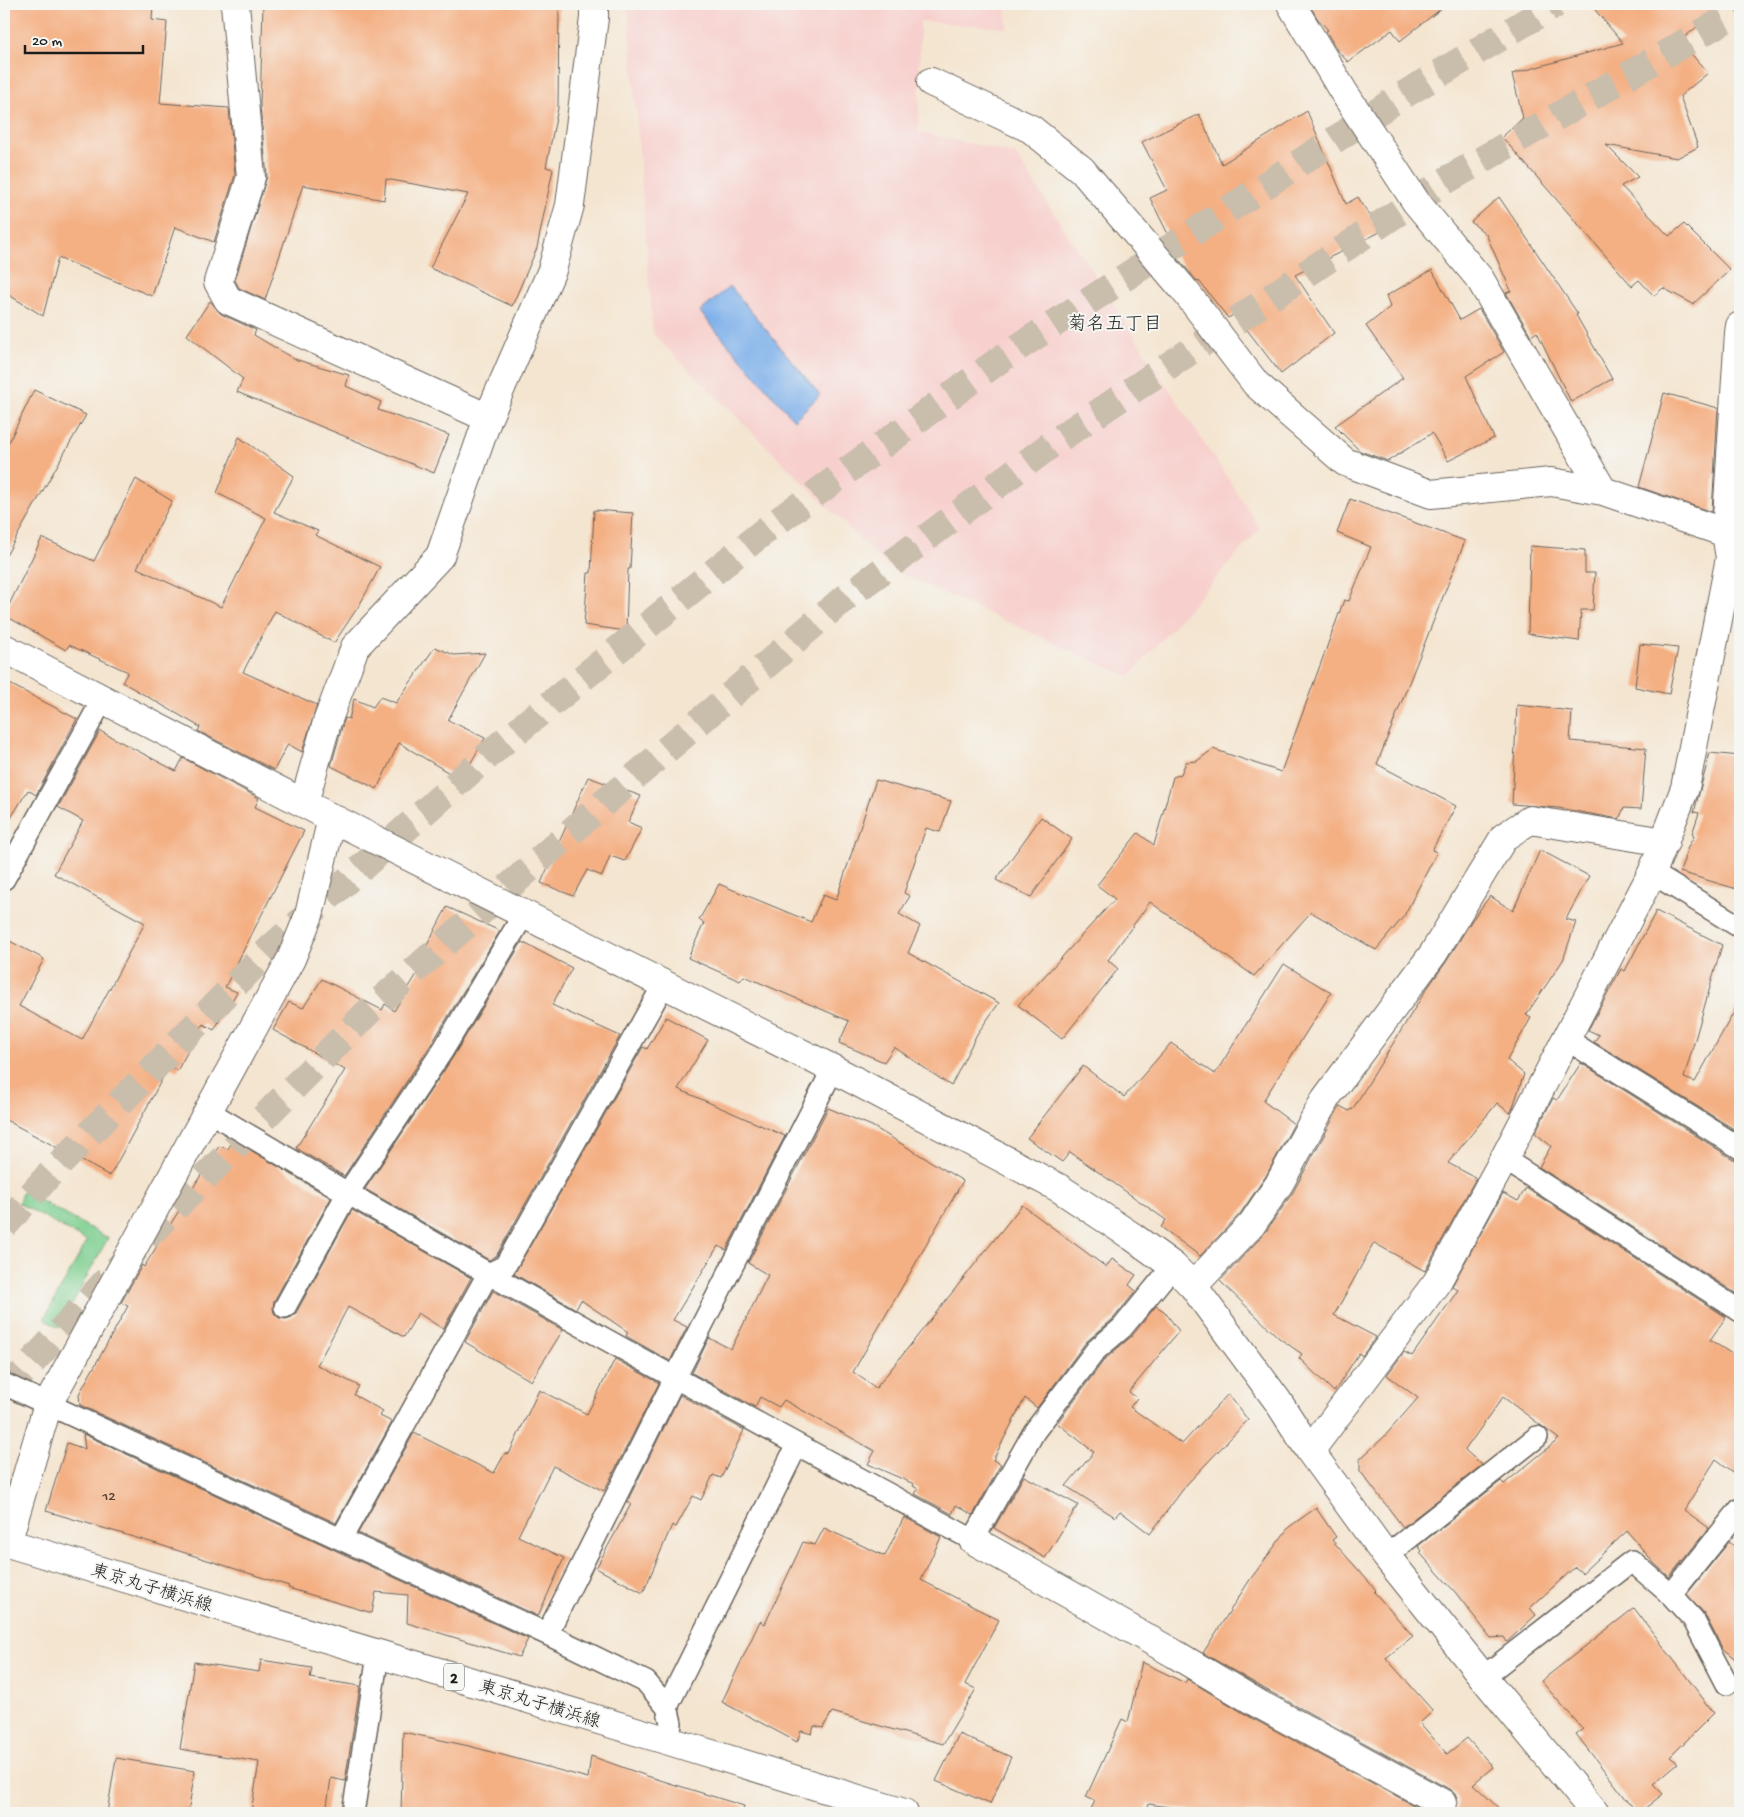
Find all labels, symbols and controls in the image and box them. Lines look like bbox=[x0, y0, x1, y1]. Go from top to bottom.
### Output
scale bar bbox=[25, 22, 142, 54]
text: 20 m bbox=[32, 33, 62, 51]
district label: 菊名五丁目 bbox=[1067, 313, 1163, 337]
house number: 12 bbox=[101, 1488, 116, 1506]
street label: 東京丸子横浜線 bbox=[88, 1560, 215, 1618]
road number: 2 bbox=[444, 1664, 464, 1690]
street label: 東京丸子横浜線 bbox=[476, 1676, 603, 1734]

